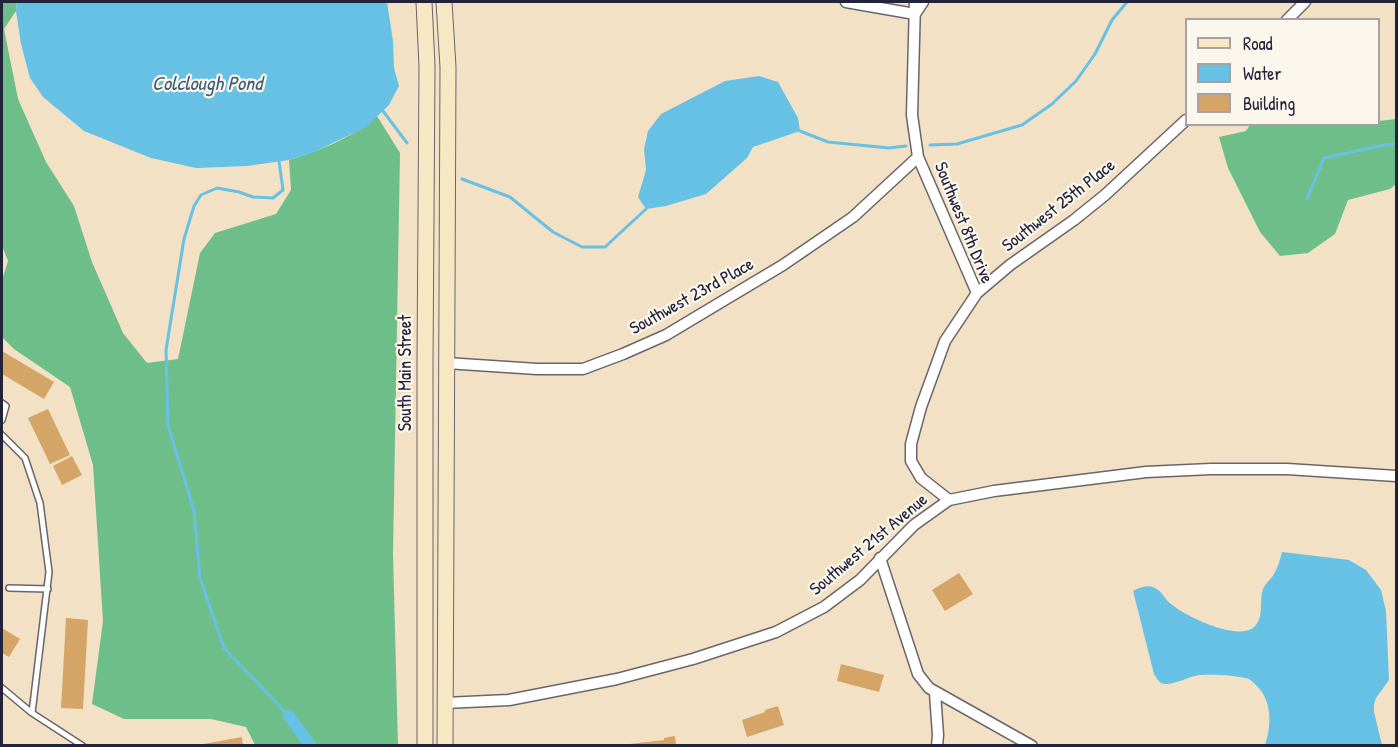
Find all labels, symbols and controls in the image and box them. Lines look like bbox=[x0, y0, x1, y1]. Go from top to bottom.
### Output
legend bbox=[1185, 18, 1380, 126]
text: Road bbox=[1243, 31, 1273, 56]
text: Water bbox=[1243, 61, 1281, 86]
water label: Colclough Pond bbox=[152, 73, 262, 97]
text: Building bbox=[1243, 91, 1295, 116]
street label: Southwest 25th Place bbox=[998, 155, 1120, 257]
street label: Southwest 8th Drive bbox=[929, 159, 997, 287]
street label: Southwest 23rd Place bbox=[626, 254, 758, 340]
street label: South Main Street bbox=[395, 315, 417, 431]
street label: Southwest 21st Avenue bbox=[806, 489, 932, 601]

